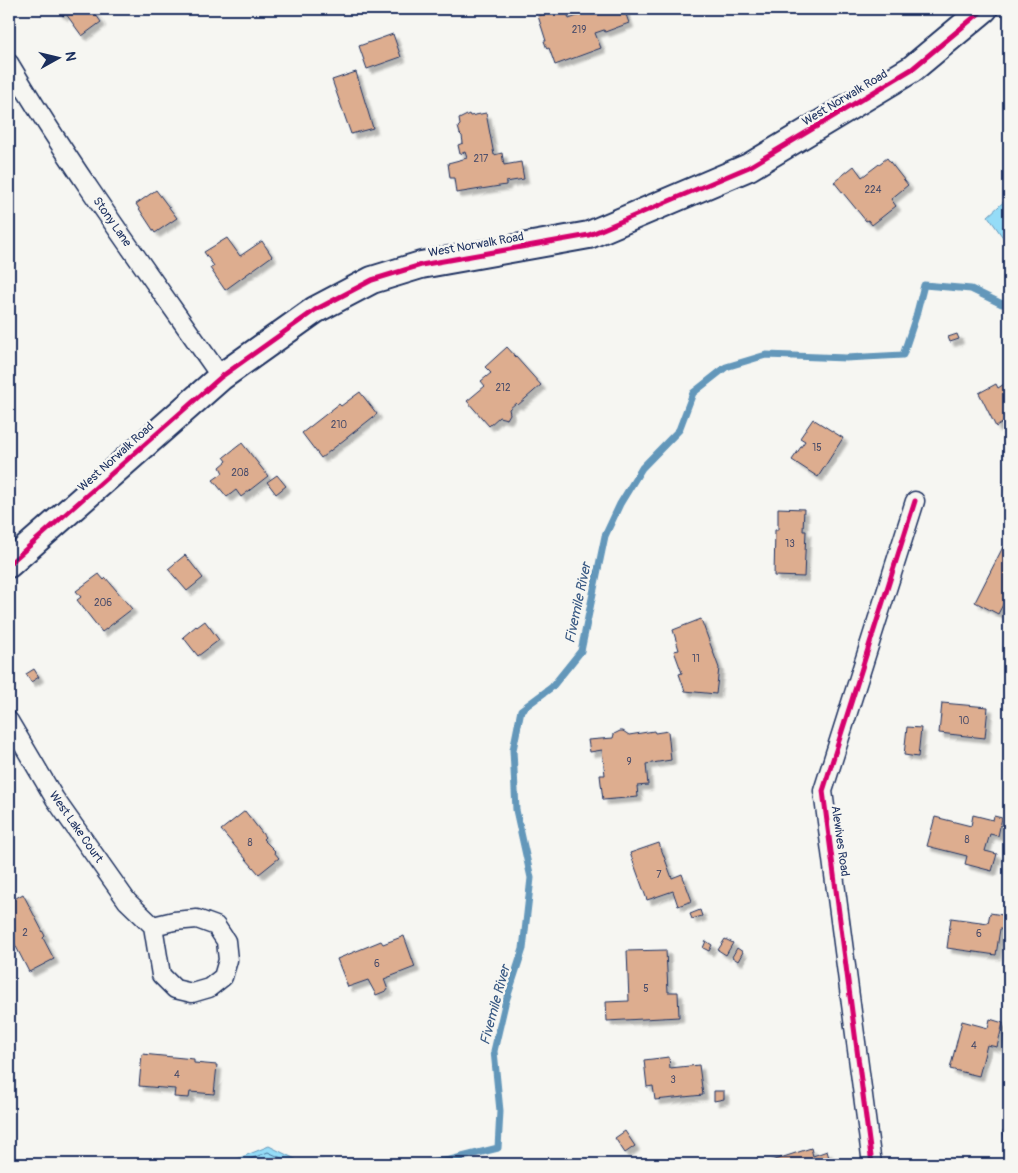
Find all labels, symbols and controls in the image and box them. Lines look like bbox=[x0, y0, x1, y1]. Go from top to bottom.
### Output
house number: 219 bbox=[572, 24, 586, 36]
north arrow bbox=[32, 32, 82, 82]
text: N bbox=[61, 50, 79, 62]
street label: West Norwalk Road bbox=[800, 67, 890, 129]
house number: 217 bbox=[474, 153, 489, 165]
house number: 224 bbox=[865, 184, 882, 196]
street label: Stony Lane bbox=[89, 194, 135, 250]
street label: West Norwalk Road bbox=[427, 229, 525, 261]
house number: 212 bbox=[495, 382, 511, 394]
street label: West Norwalk Road bbox=[75, 419, 157, 495]
house number: 210 bbox=[331, 419, 347, 431]
house number: 15 bbox=[812, 442, 822, 454]
house number: 208 bbox=[231, 467, 249, 479]
house number: 13 bbox=[785, 538, 795, 550]
water label: Fivemile River bbox=[561, 559, 595, 645]
house number: 206 bbox=[94, 597, 112, 609]
house number: 11 bbox=[692, 653, 700, 665]
house number: 10 bbox=[959, 715, 970, 727]
house number: 9 bbox=[626, 756, 632, 768]
street label: West Lake Court bbox=[46, 788, 106, 866]
street label: Alewives Road bbox=[828, 805, 852, 877]
house number: 8 bbox=[964, 834, 970, 846]
house number: 8 bbox=[247, 837, 253, 849]
house number: 7 bbox=[656, 869, 662, 881]
house number: 2 bbox=[22, 927, 28, 939]
house number: 6 bbox=[976, 928, 982, 940]
house number: 6 bbox=[374, 958, 380, 970]
water label: Fivemile River bbox=[476, 961, 514, 1047]
house number: 5 bbox=[643, 983, 649, 995]
house number: 4 bbox=[971, 1040, 977, 1052]
house number: 4 bbox=[174, 1069, 180, 1081]
house number: 3 bbox=[670, 1074, 676, 1086]

